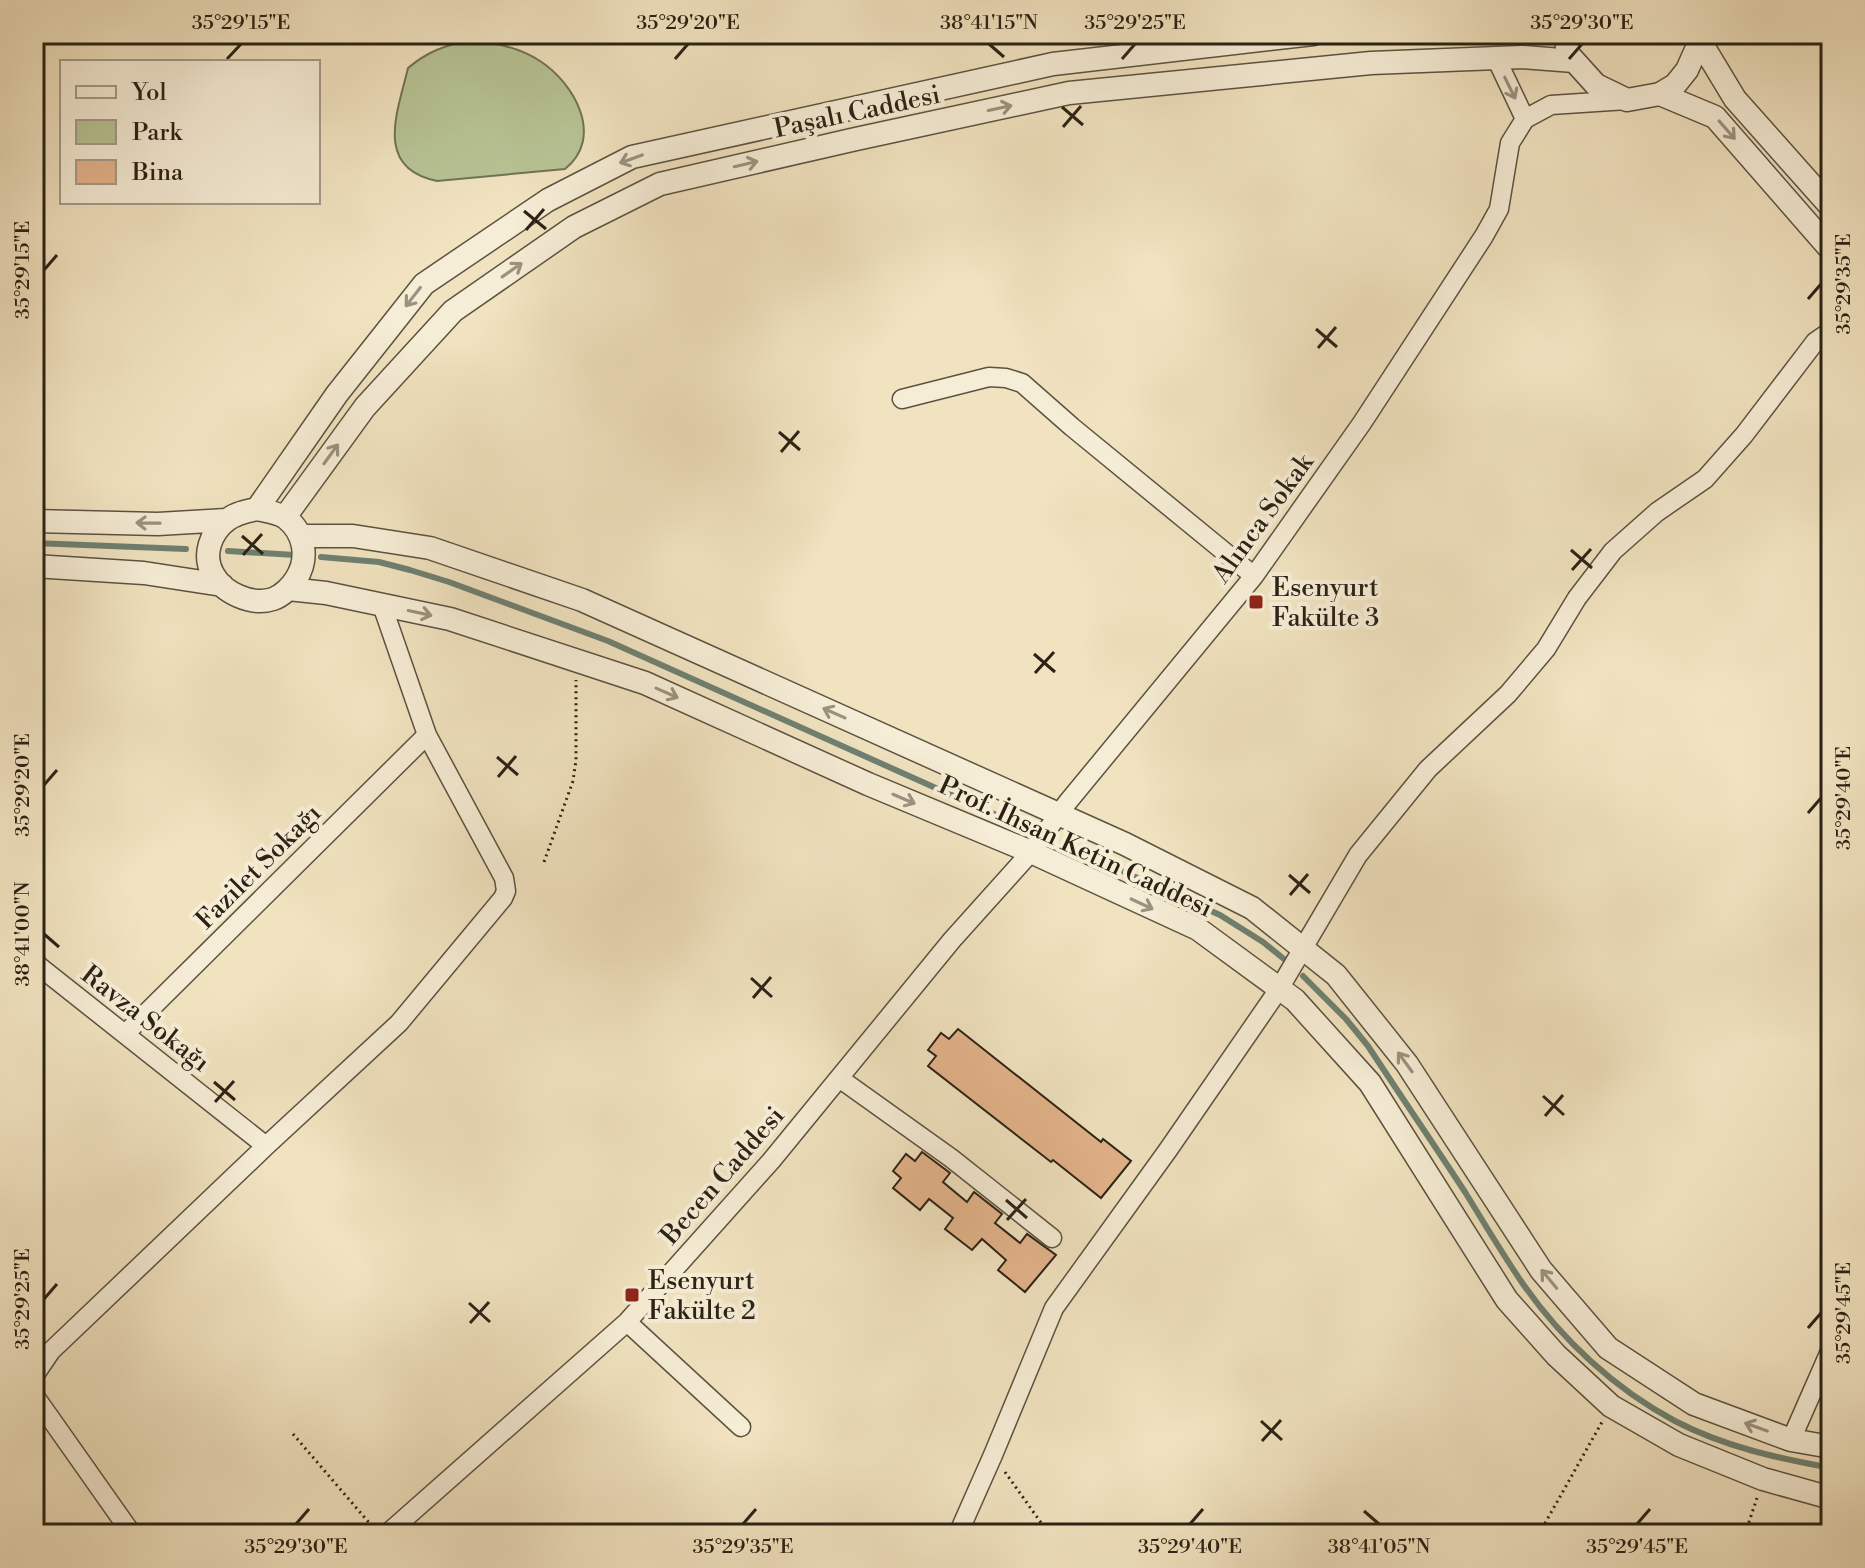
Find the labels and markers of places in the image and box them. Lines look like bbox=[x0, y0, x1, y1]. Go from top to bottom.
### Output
place label: Esenyurt Fakülte 3 bbox=[1272, 572, 1379, 634]
marker: Esenyurt Fakülte 3 bbox=[1247, 593, 1265, 611]
place label: Esenyurt Fakülte 2 bbox=[648, 1265, 756, 1327]
marker: Esenyurt Fakülte 2 bbox=[623, 1286, 641, 1304]

